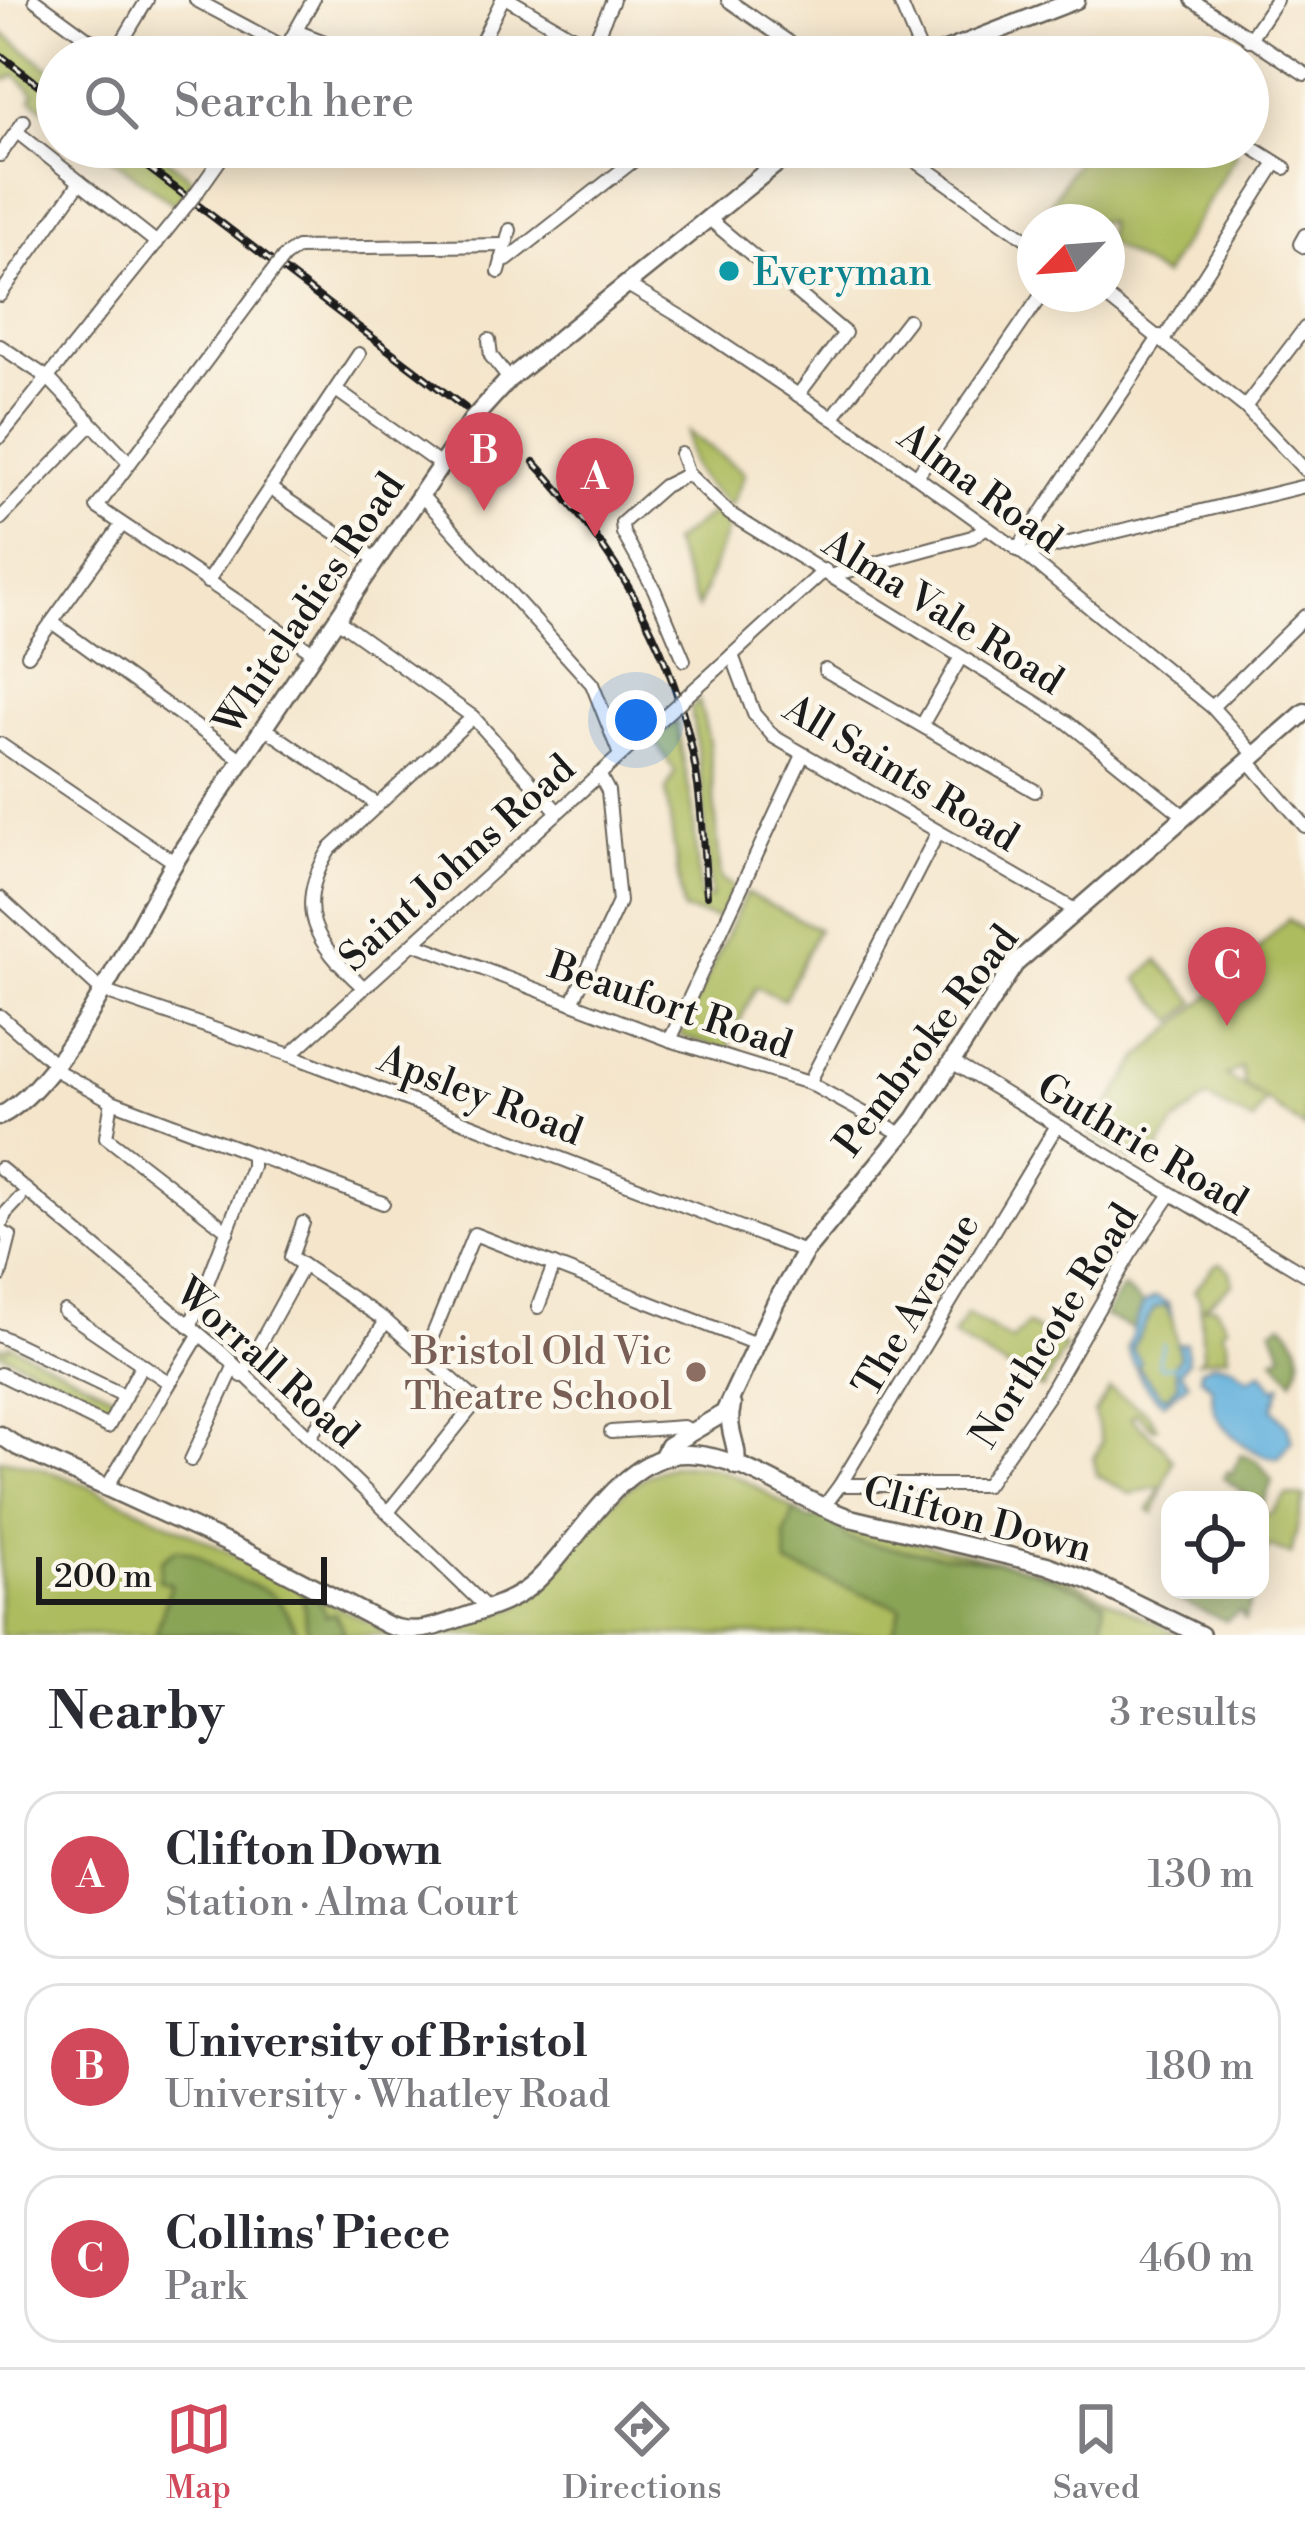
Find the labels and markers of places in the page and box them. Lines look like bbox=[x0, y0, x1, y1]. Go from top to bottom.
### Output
place label: Everyman bbox=[753, 249, 932, 298]
marker: Everyman bbox=[716, 258, 742, 284]
pin: B bbox=[445, 412, 523, 511]
pin: A bbox=[556, 438, 634, 537]
pin: C bbox=[1188, 927, 1266, 1026]
place label: Bristol Old Vic Theatre School bbox=[404, 1328, 672, 1422]
marker: Bristol Old Vic Theatre School bbox=[683, 1359, 709, 1385]

